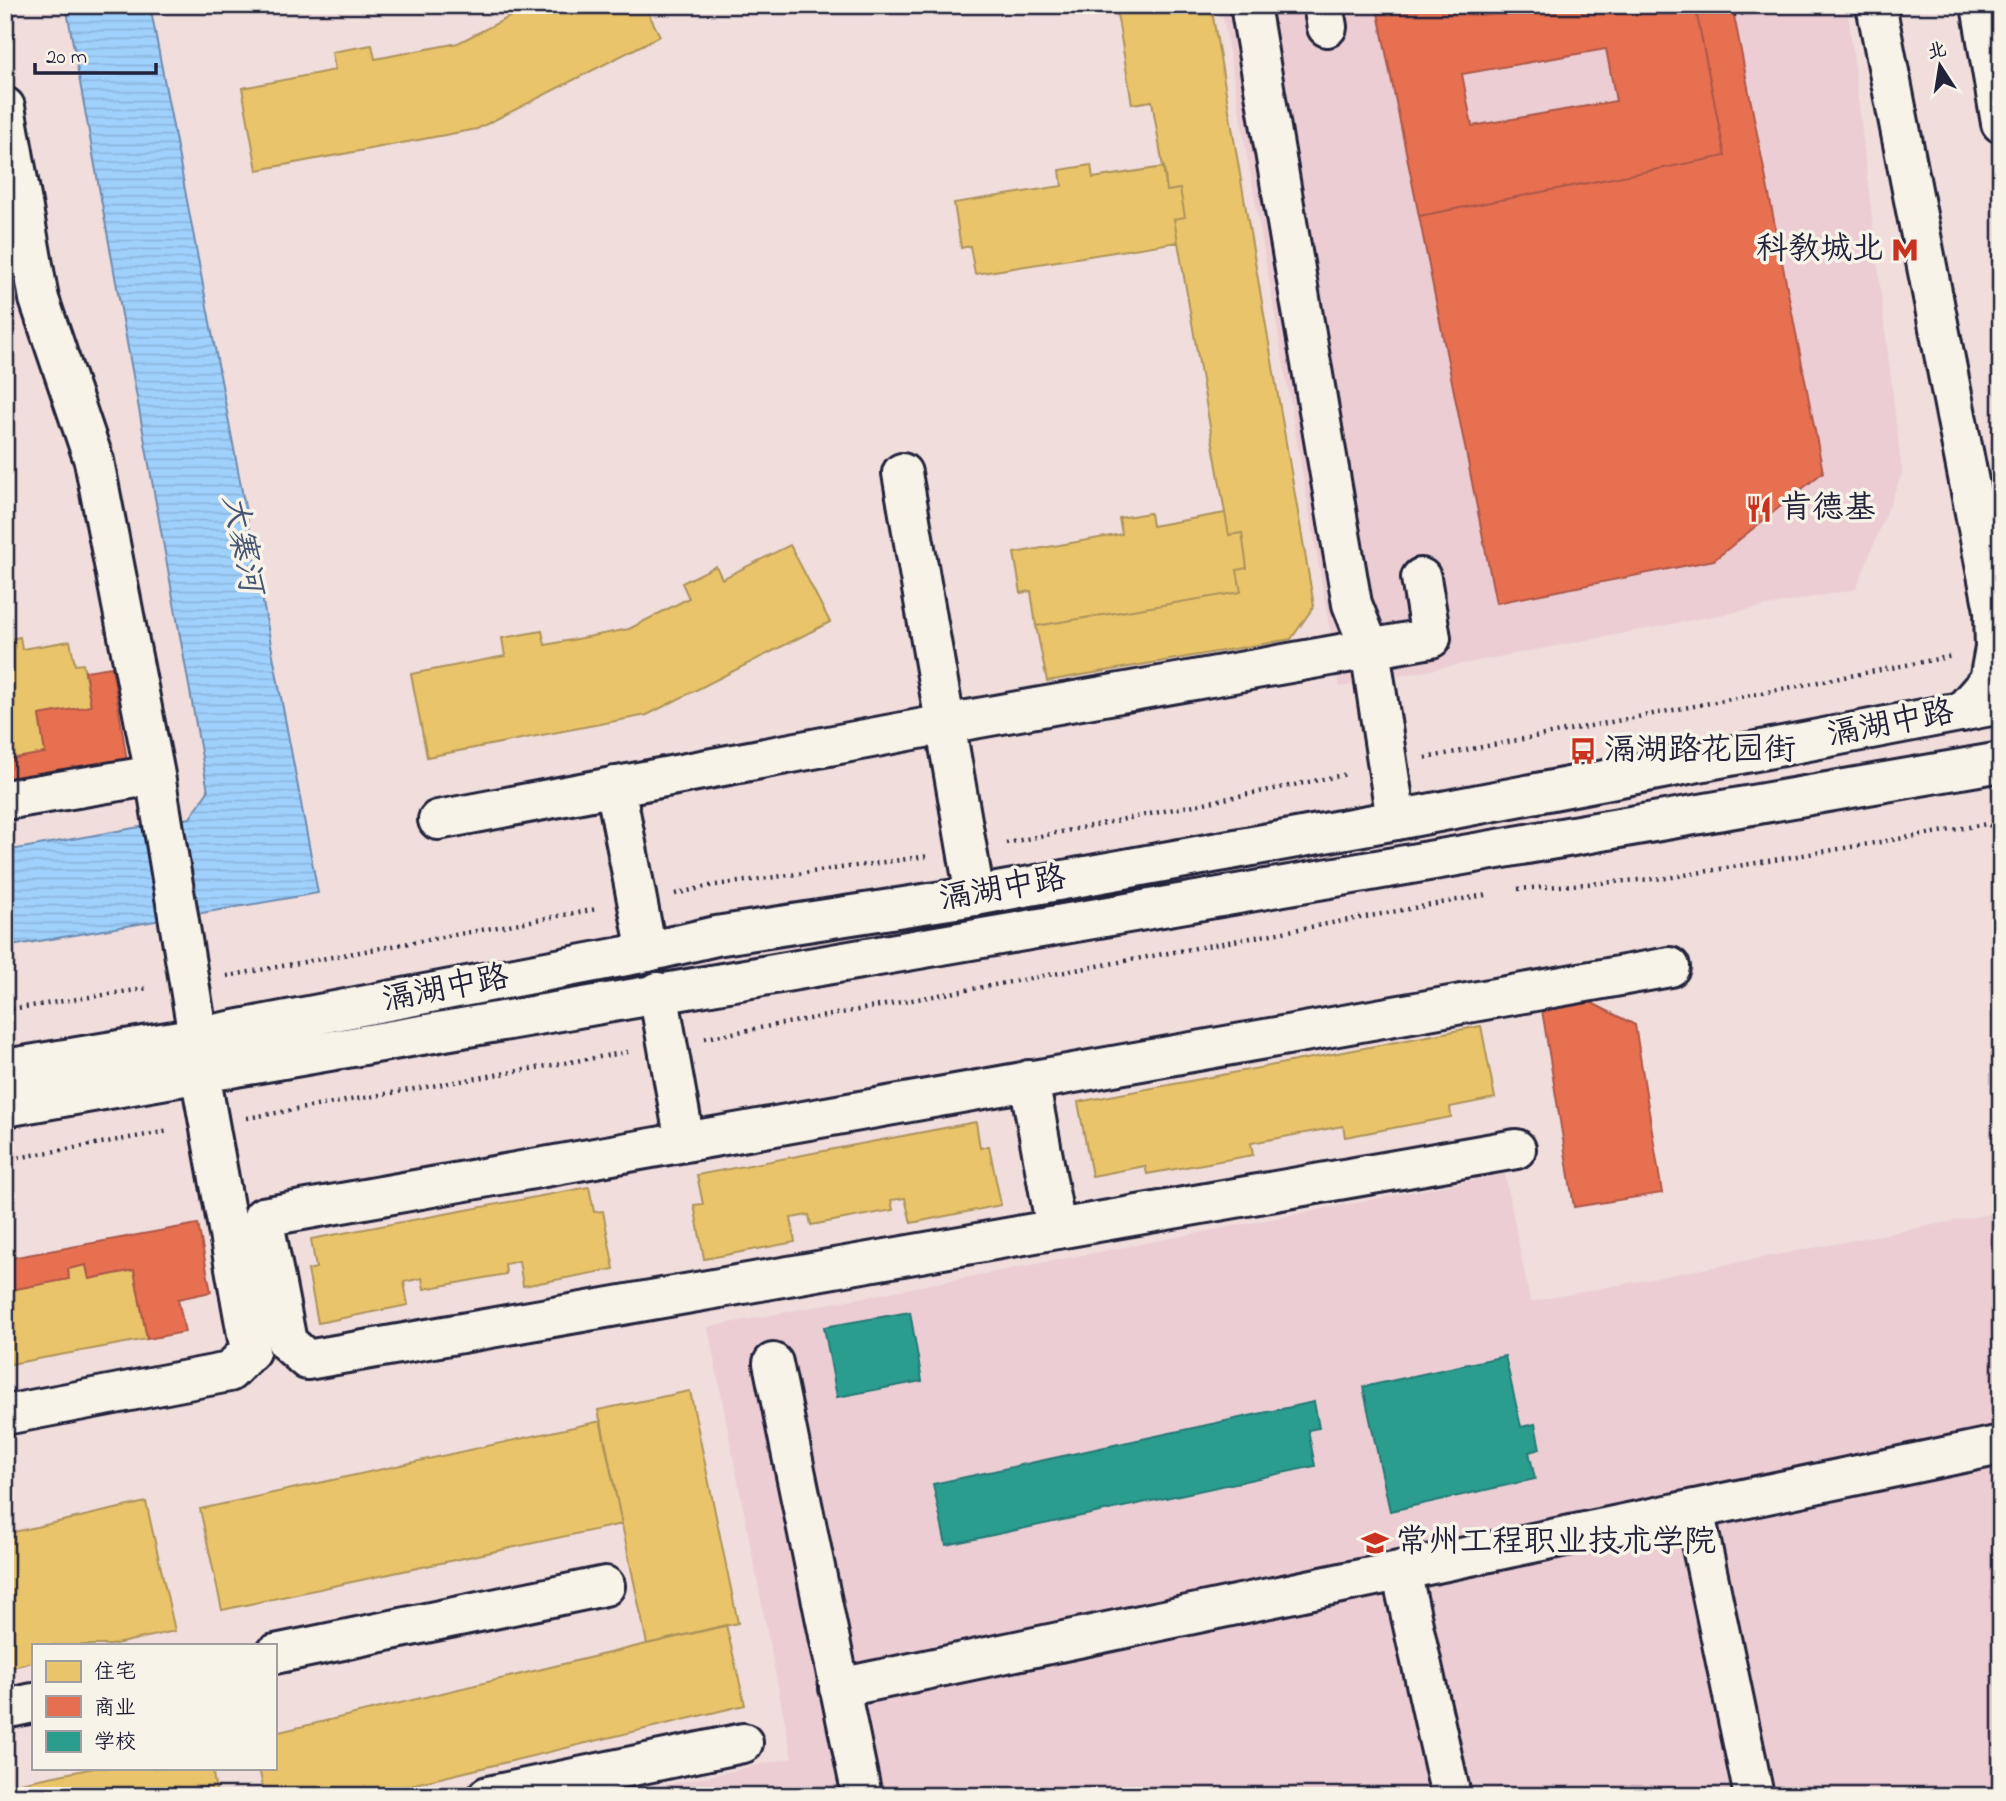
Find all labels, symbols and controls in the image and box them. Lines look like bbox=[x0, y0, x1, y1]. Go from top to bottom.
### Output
scale bar bbox=[35, 32, 156, 76]
north arrow bbox=[1904, 32, 1974, 102]
text: 北 bbox=[1925, 37, 1949, 67]
text: 20 m bbox=[46, 43, 87, 73]
place label: 科教城北 bbox=[1756, 227, 1884, 274]
metro station icon: 科教城北 bbox=[1890, 235, 1920, 265]
place label: 肯德基 bbox=[1780, 486, 1876, 533]
water label: 大寨河 bbox=[208, 491, 275, 602]
restaurant icon: 肯德基 bbox=[1744, 494, 1774, 524]
street label: 滆湖中路 bbox=[1824, 690, 1958, 760]
place label: 滆湖路花园街 bbox=[1604, 728, 1796, 775]
bus stop icon: 滆湖路花园街 bbox=[1568, 736, 1598, 766]
street label: 滆湖中路 bbox=[936, 856, 1070, 924]
street label: 滆湖中路 bbox=[379, 955, 513, 1025]
place label: 常州工程职业技术学院 bbox=[1396, 1520, 1716, 1567]
school or university icon: 常州工程职业技术学院 bbox=[1360, 1528, 1390, 1558]
legend bbox=[32, 1644, 276, 1770]
text: 住宅 bbox=[94, 1658, 136, 1688]
text: 商业 bbox=[94, 1694, 136, 1724]
text: 学校 bbox=[94, 1728, 136, 1758]

